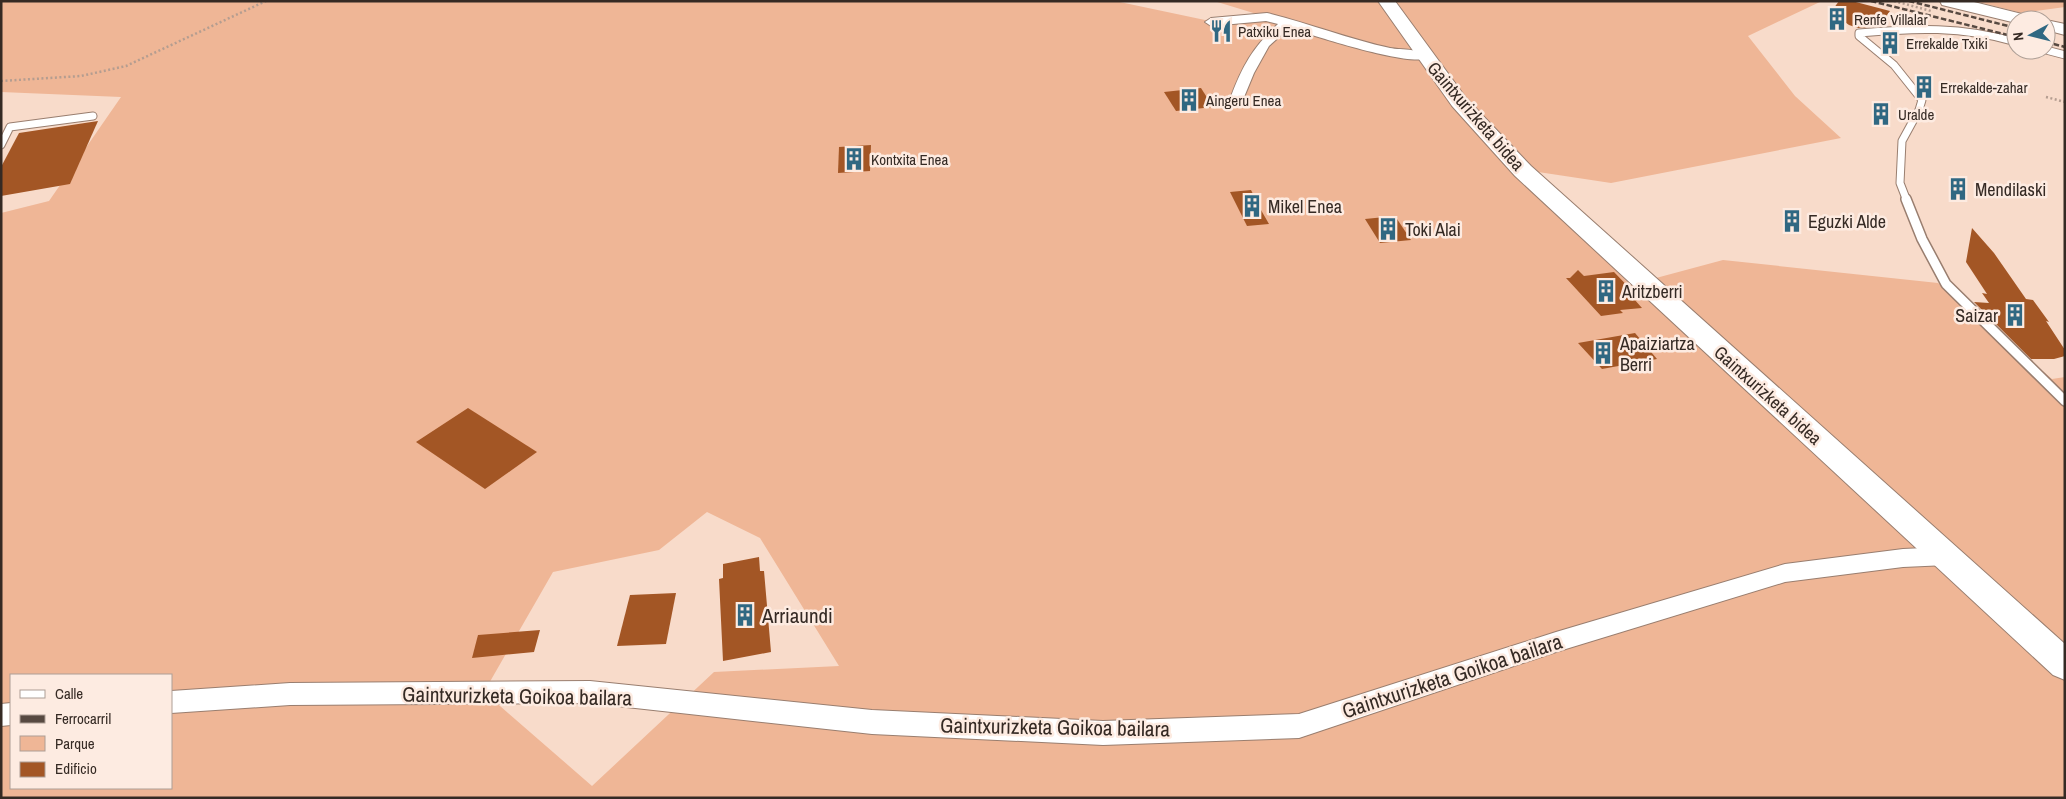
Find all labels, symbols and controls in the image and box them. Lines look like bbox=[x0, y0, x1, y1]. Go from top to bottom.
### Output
building icon: Renfe Villalar bbox=[1824, 6, 1850, 32]
place label: Renfe Villalar bbox=[1854, 9, 1928, 30]
north arrow bbox=[2006, 10, 2056, 60]
restaurant icon: Patxiku Enea bbox=[1208, 18, 1234, 44]
place label: Patxiku Enea bbox=[1238, 21, 1311, 42]
building icon: Errekalde Txiki bbox=[1877, 30, 1903, 56]
text: N bbox=[2009, 31, 2028, 42]
place label: Errekalde Txiki bbox=[1906, 33, 1988, 54]
street label: Gaintxurizketa bidea bbox=[1422, 56, 1530, 176]
building icon: Errekalde-zahar bbox=[1911, 74, 1937, 100]
place label: Errekalde-zahar bbox=[1940, 77, 2028, 98]
building icon: Aingeru Enea bbox=[1176, 87, 1202, 113]
place label: Aingeru Enea bbox=[1205, 90, 1281, 111]
building icon: Uralde bbox=[1868, 101, 1894, 127]
place label: Uralde bbox=[1898, 104, 1934, 125]
building icon: Kontxita Enea bbox=[841, 146, 867, 172]
place label: Kontxita Enea bbox=[871, 149, 948, 170]
building icon: Mendilaski bbox=[1945, 176, 1971, 202]
place label: Mendilaski bbox=[1975, 177, 2046, 202]
building icon: Mikel Enea bbox=[1239, 193, 1265, 219]
place label: Mikel Enea bbox=[1268, 194, 1342, 219]
building icon: Eguzki Alde bbox=[1779, 208, 1805, 234]
place label: Eguzki Alde bbox=[1808, 209, 1886, 234]
building icon: Toki Alai bbox=[1375, 216, 1401, 242]
place label: Toki Alai bbox=[1405, 217, 1461, 242]
building icon: Aritzberri bbox=[1593, 278, 1619, 304]
place label: Aritzberri bbox=[1621, 279, 1683, 304]
building icon: Saizar bbox=[2002, 302, 2028, 328]
place label: Saizar bbox=[1955, 303, 1998, 328]
place label: Apaiziartza Berri bbox=[1619, 331, 1695, 377]
building icon: Apaiziartza Berri bbox=[1590, 340, 1616, 366]
street label: Gaintxurizketa bidea bbox=[1709, 340, 1827, 450]
place label: Arriaundi bbox=[761, 601, 833, 630]
building icon: Arriaundi bbox=[732, 602, 758, 628]
street label: Gaintxurizketa Goikoa bailara bbox=[1338, 627, 1566, 725]
legend bbox=[10, 674, 172, 789]
street label: Gaintxurizketa Goikoa bailara bbox=[402, 679, 633, 713]
text: Calle bbox=[55, 683, 83, 704]
text: Ferrocarril bbox=[55, 708, 111, 729]
street label: Gaintxurizketa Goikoa bailara bbox=[940, 710, 1171, 744]
text: Parque bbox=[55, 733, 95, 754]
text: Edificio bbox=[55, 758, 97, 779]

